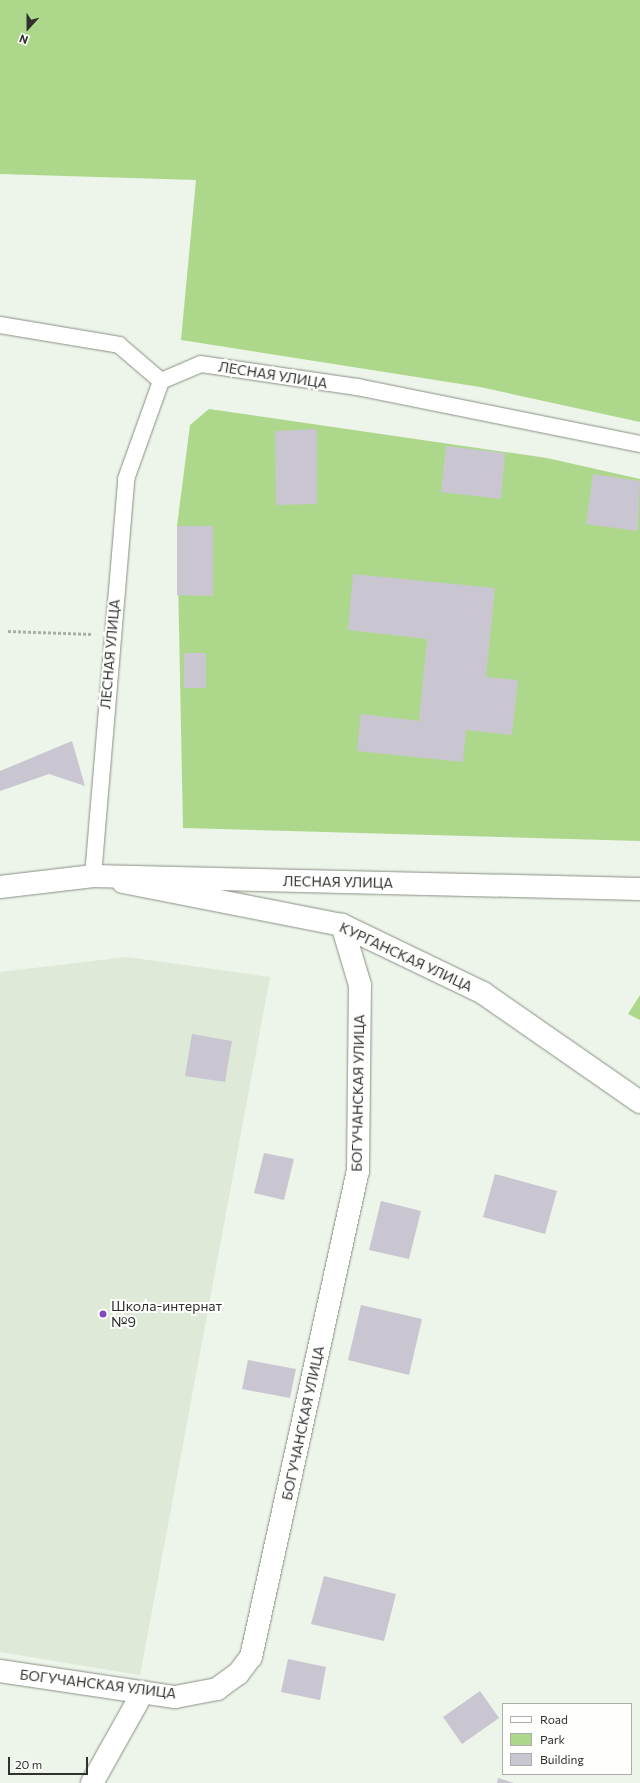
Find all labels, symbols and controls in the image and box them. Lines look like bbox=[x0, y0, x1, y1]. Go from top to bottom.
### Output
north arrow bbox=[8, 8, 48, 48]
text: N bbox=[17, 32, 30, 47]
street label: ЛЕСНАЯ УЛИЦА bbox=[217, 358, 329, 392]
street label: ЛЕСНАЯ УЛИЦА bbox=[97, 598, 123, 710]
street label: ЛЕСНАЯ УЛИЦА bbox=[283, 873, 393, 891]
street label: КУРГАНСКАЯ УЛИЦА bbox=[337, 919, 475, 995]
street label: БОГУЧАНСКАЯ УЛИЦА bbox=[348, 1014, 368, 1172]
place label: Школа-интернат №9 bbox=[111, 1298, 222, 1330]
marker: Школа-интернат №9 bbox=[98, 1309, 108, 1319]
street label: БОГУЧАНСКАЯ УЛИЦА bbox=[278, 1344, 328, 1502]
street label: БОГУЧАНСКАЯ УЛИЦА bbox=[19, 1666, 177, 1702]
legend bbox=[502, 1703, 632, 1775]
text: Road bbox=[540, 1712, 568, 1726]
text: Park bbox=[540, 1732, 565, 1746]
scale bar bbox=[10, 1749, 90, 1775]
text: Building bbox=[540, 1752, 584, 1766]
text: 20 m bbox=[15, 1757, 42, 1771]

